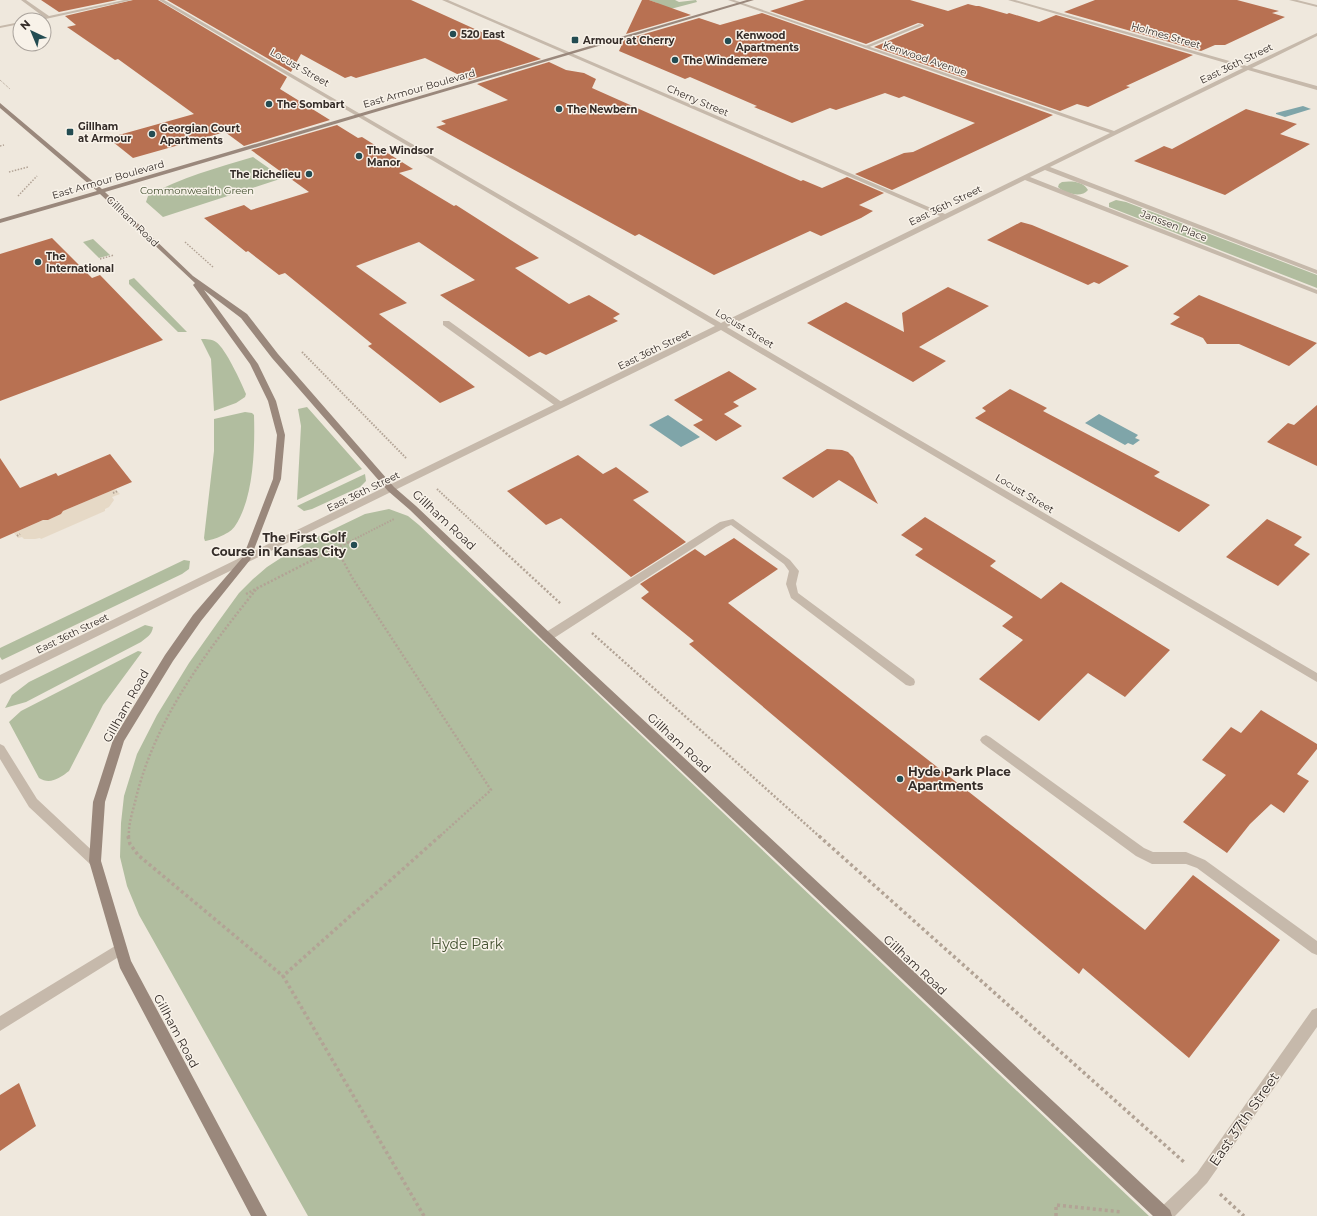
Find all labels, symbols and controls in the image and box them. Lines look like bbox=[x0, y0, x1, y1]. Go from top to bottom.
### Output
north arrow bbox=[12, 12, 52, 52]
text: N bbox=[17, 17, 33, 33]
street label: Holmes Street bbox=[1130, 19, 1202, 52]
place label: 520 East bbox=[461, 28, 506, 41]
marker: 520 East bbox=[448, 29, 458, 39]
place label: Kenwood Apartments bbox=[735, 29, 800, 54]
place label: Armour at Cherry bbox=[582, 34, 675, 47]
marker: Armour at Cherry bbox=[570, 35, 580, 45]
marker: Kenwood Apartments bbox=[723, 36, 733, 46]
street label: Kenwood Avenue bbox=[881, 38, 969, 79]
street label: East 36th Street bbox=[1198, 40, 1275, 87]
street label: Locust Street bbox=[268, 45, 332, 90]
place label: The Windemere bbox=[683, 54, 767, 67]
marker: The Windemere bbox=[670, 55, 680, 65]
street label: East Armour Boulevard bbox=[361, 66, 477, 111]
street label: Cherry Street bbox=[665, 82, 731, 119]
place label: The Sombart bbox=[277, 98, 345, 111]
marker: The Sombart bbox=[264, 99, 274, 109]
place label: The Newbern bbox=[567, 103, 637, 116]
marker: The Newbern bbox=[554, 104, 564, 114]
place label: Gillham at Armour bbox=[78, 120, 132, 145]
place label: Georgian Court Apartments bbox=[159, 122, 241, 147]
marker: Gillham at Armour bbox=[65, 127, 75, 137]
marker: Georgian Court Apartments bbox=[147, 129, 157, 139]
place label: The Windsor Manor bbox=[367, 144, 435, 169]
marker: The Windsor Manor bbox=[354, 151, 364, 161]
street label: East Armour Boulevard bbox=[50, 157, 166, 202]
place label: The Richelieu bbox=[230, 168, 301, 181]
marker: The Richelieu bbox=[304, 169, 314, 179]
street label: East 36th Street bbox=[907, 182, 984, 229]
park label: Commonwealth Green bbox=[140, 184, 254, 197]
street label: Gillham Road bbox=[104, 193, 162, 250]
street label: Janssen Place bbox=[1138, 206, 1209, 244]
place label: The International bbox=[46, 250, 114, 275]
marker: The International bbox=[33, 257, 43, 267]
street label: Locust Street bbox=[713, 306, 776, 351]
street label: East 36th Street bbox=[616, 326, 693, 373]
street label: East 36th Street bbox=[325, 468, 402, 515]
street label: Locust Street bbox=[993, 471, 1056, 516]
street label: Gillham Road bbox=[409, 486, 479, 553]
place label: The First Golf Course in Kansas City bbox=[211, 530, 347, 559]
marker: The First Golf Course in Kansas City bbox=[349, 540, 359, 550]
street label: East 36th Street bbox=[34, 610, 111, 657]
street label: Gillham Road bbox=[99, 667, 152, 745]
street label: Gillham Road bbox=[644, 709, 714, 776]
place label: Hyde Park Place Apartments bbox=[907, 764, 1011, 793]
marker: Hyde Park Place Apartments bbox=[895, 774, 905, 784]
street label: Gillham Road bbox=[880, 931, 950, 998]
park label: Hyde Park bbox=[431, 935, 504, 953]
street label: Gillham Road bbox=[151, 991, 202, 1070]
street label: East 37th Street bbox=[1205, 1068, 1283, 1169]

